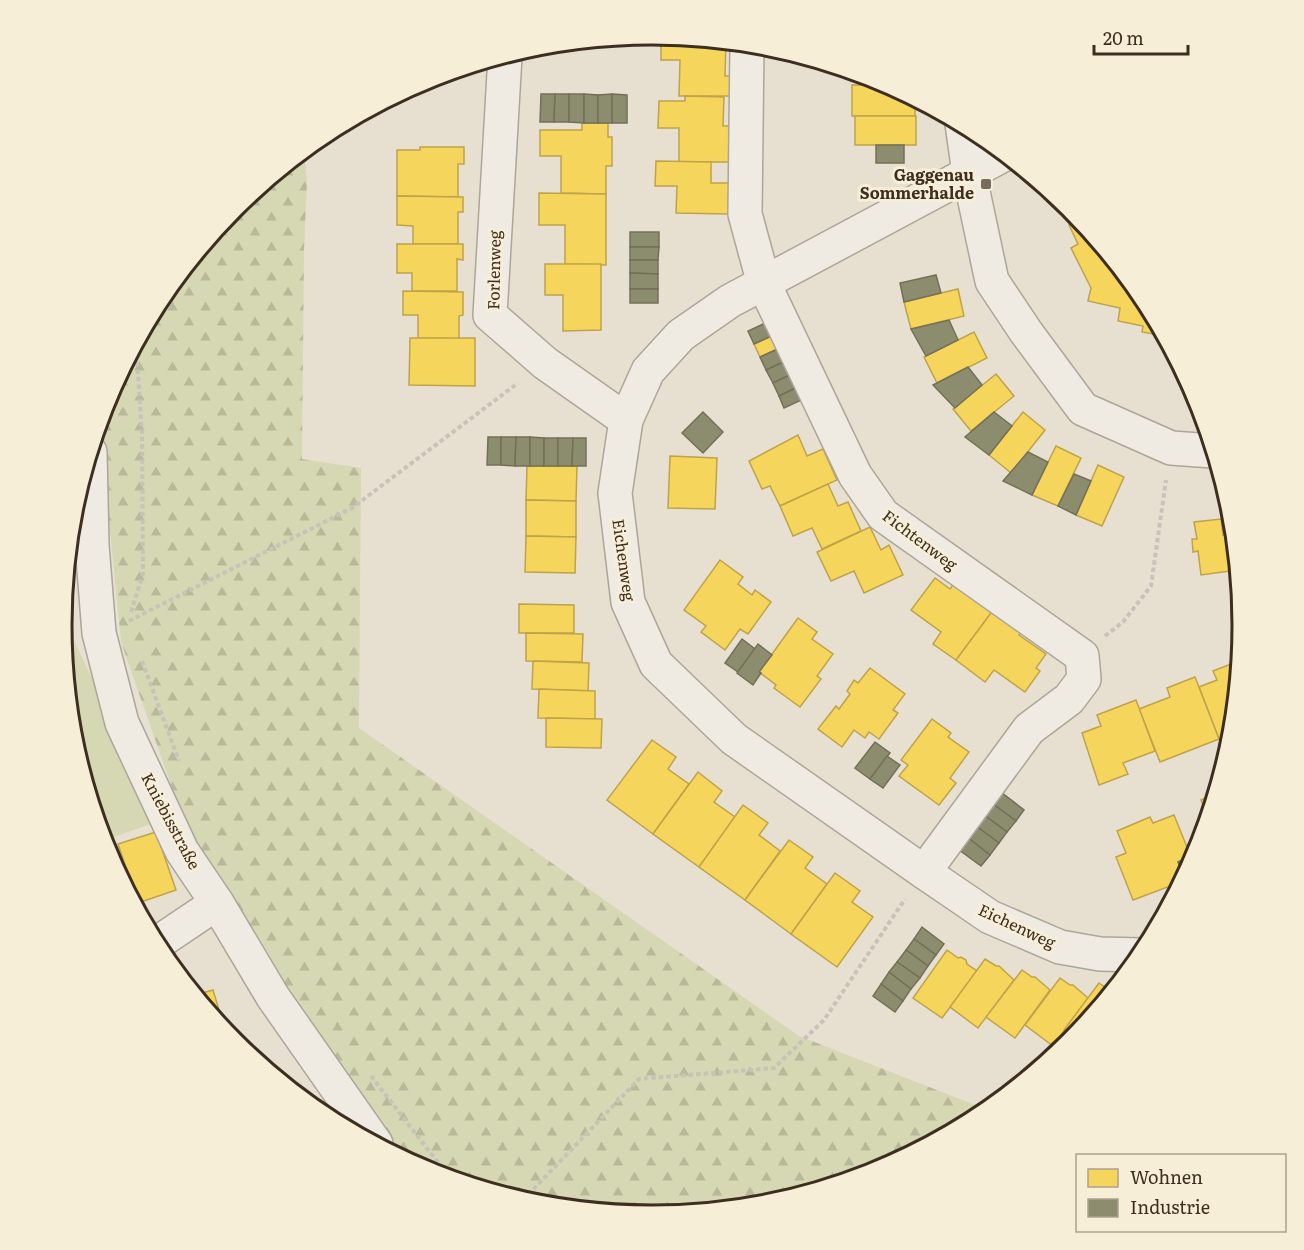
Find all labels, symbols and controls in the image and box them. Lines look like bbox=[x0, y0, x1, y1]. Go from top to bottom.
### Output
scale bar bbox=[1094, 18, 1188, 56]
text: 20 m bbox=[1103, 24, 1144, 51]
place label: Gaggenau Sommerhalde bbox=[860, 162, 974, 204]
marker: Gaggenau Sommerhalde bbox=[979, 177, 993, 191]
street label: Forlenweg bbox=[480, 230, 506, 310]
street label: Fichtenweg bbox=[878, 503, 963, 575]
street label: Eichenweg bbox=[607, 517, 643, 603]
street label: Kniebisstraße bbox=[136, 768, 208, 873]
street label: Eichenweg bbox=[975, 897, 1060, 953]
legend bbox=[1076, 1154, 1286, 1232]
text: Wohnen bbox=[1130, 1163, 1203, 1190]
text: Industrie bbox=[1130, 1193, 1210, 1220]

